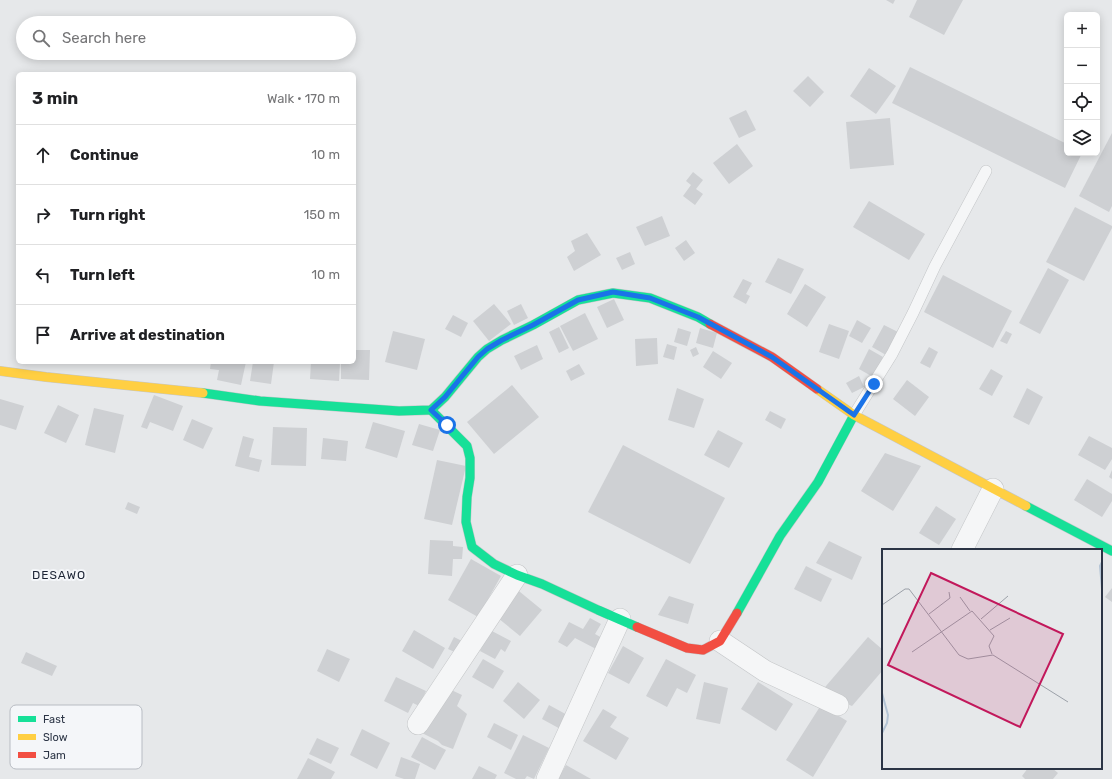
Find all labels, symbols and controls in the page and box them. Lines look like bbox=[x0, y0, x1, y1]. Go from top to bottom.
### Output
map controls bbox=[1064, 12, 1100, 156]
button: + bbox=[1064, 12, 1100, 48]
search box bbox=[16, 16, 356, 60]
icon: search bbox=[30, 27, 52, 49]
text: Search here bbox=[62, 29, 146, 47]
button: − bbox=[1064, 48, 1100, 84]
button: locate bbox=[1064, 84, 1100, 120]
text: 3 min bbox=[32, 88, 78, 108]
text: Walk · 170 m bbox=[267, 91, 340, 106]
button: layers bbox=[1064, 120, 1100, 156]
icon: ahead bbox=[32, 144, 54, 166]
text: Continue bbox=[70, 146, 139, 164]
text: 10 m bbox=[311, 147, 340, 162]
icon: right bbox=[32, 204, 54, 226]
text: Turn right bbox=[70, 206, 145, 224]
text: 150 m bbox=[304, 207, 340, 222]
icon: left bbox=[32, 264, 54, 286]
text: Turn left bbox=[70, 266, 135, 284]
text: 10 m bbox=[311, 267, 340, 282]
icon: arrive bbox=[32, 324, 54, 346]
text: Arrive at destination bbox=[70, 326, 225, 344]
route end bbox=[865, 375, 883, 393]
route start bbox=[438, 416, 456, 434]
inset map bbox=[882, 549, 1102, 769]
district label: DESAWO bbox=[32, 568, 86, 582]
legend bbox=[10, 705, 142, 769]
text: Fast bbox=[43, 713, 66, 726]
text: Slow bbox=[43, 731, 68, 744]
text: Jam bbox=[43, 749, 66, 762]

